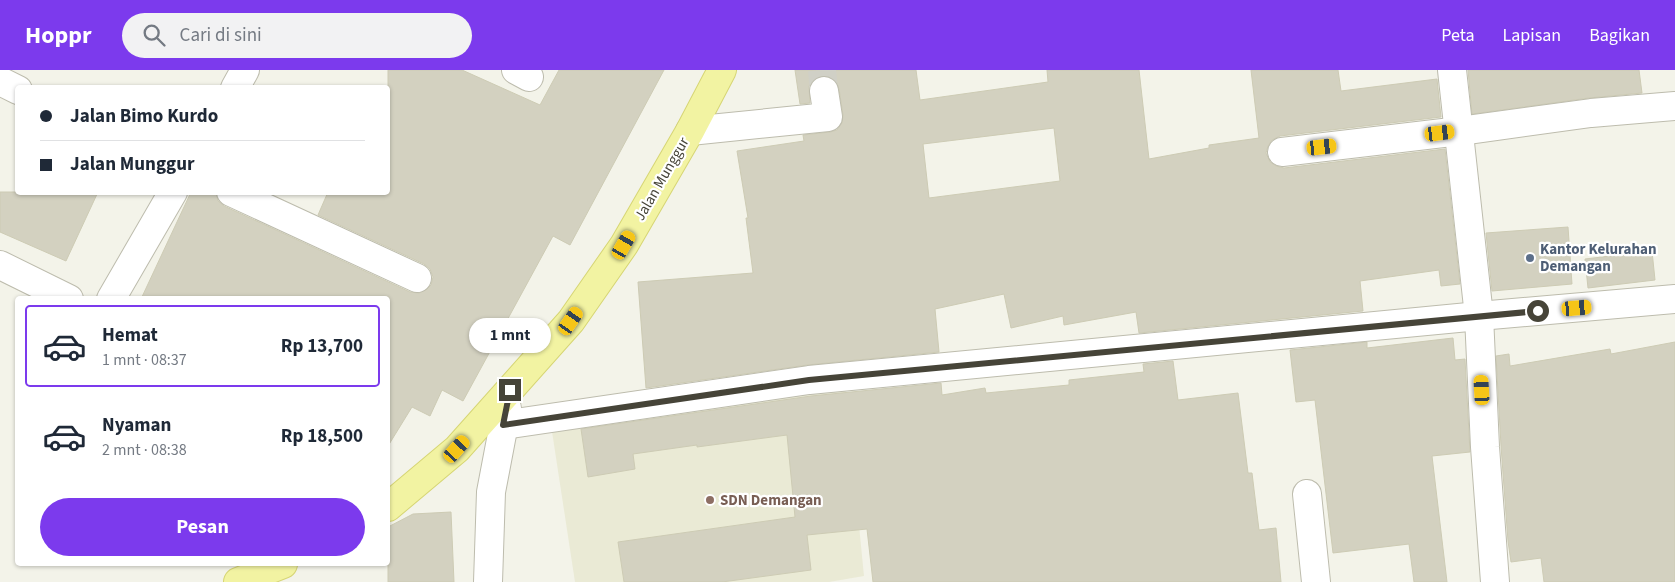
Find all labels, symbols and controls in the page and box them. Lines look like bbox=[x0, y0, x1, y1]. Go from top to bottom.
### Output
search box bbox=[122, 13, 472, 58]
text: Hoppr bbox=[25, 18, 92, 53]
icon: search bbox=[140, 21, 168, 49]
text: Cari di sini bbox=[180, 22, 262, 49]
text: Peta bbox=[1441, 23, 1474, 48]
text: Lapisan bbox=[1502, 23, 1561, 48]
text: Bagikan bbox=[1589, 23, 1650, 48]
text: Jalan Bimo Kurdo bbox=[70, 103, 218, 130]
car bbox=[1424, 124, 1455, 142]
street label: Jalan Munggur bbox=[630, 133, 695, 225]
car bbox=[1306, 138, 1337, 156]
text: Jalan Munggur bbox=[70, 151, 195, 178]
car bbox=[610, 228, 637, 262]
place label: Kantor Kelurahan Demangan bbox=[1540, 239, 1657, 277]
marker: Kantor Kelurahan Demangan bbox=[1524, 252, 1536, 264]
car bbox=[1561, 299, 1592, 317]
route start bbox=[1527, 300, 1549, 322]
car bbox=[556, 304, 585, 338]
callout: 1 mnt bbox=[469, 318, 551, 352]
text: Hemat bbox=[102, 322, 158, 349]
icon: car bbox=[42, 324, 87, 369]
text: 1 mnt bbox=[490, 324, 530, 346]
text: Rp 13,700 bbox=[281, 333, 363, 360]
text: 1 mnt · 08:37 bbox=[102, 349, 187, 371]
car bbox=[1473, 375, 1490, 405]
route end bbox=[499, 379, 521, 401]
text: Nyaman bbox=[102, 412, 171, 439]
icon: car bbox=[42, 414, 87, 459]
text: Rp 18,500 bbox=[281, 423, 363, 450]
car bbox=[441, 433, 472, 465]
text: 2 mnt · 08:38 bbox=[102, 439, 187, 461]
place label: SDN Demangan bbox=[720, 490, 822, 511]
marker: SDN Demangan bbox=[704, 494, 716, 506]
button: Pesan bbox=[40, 498, 365, 556]

